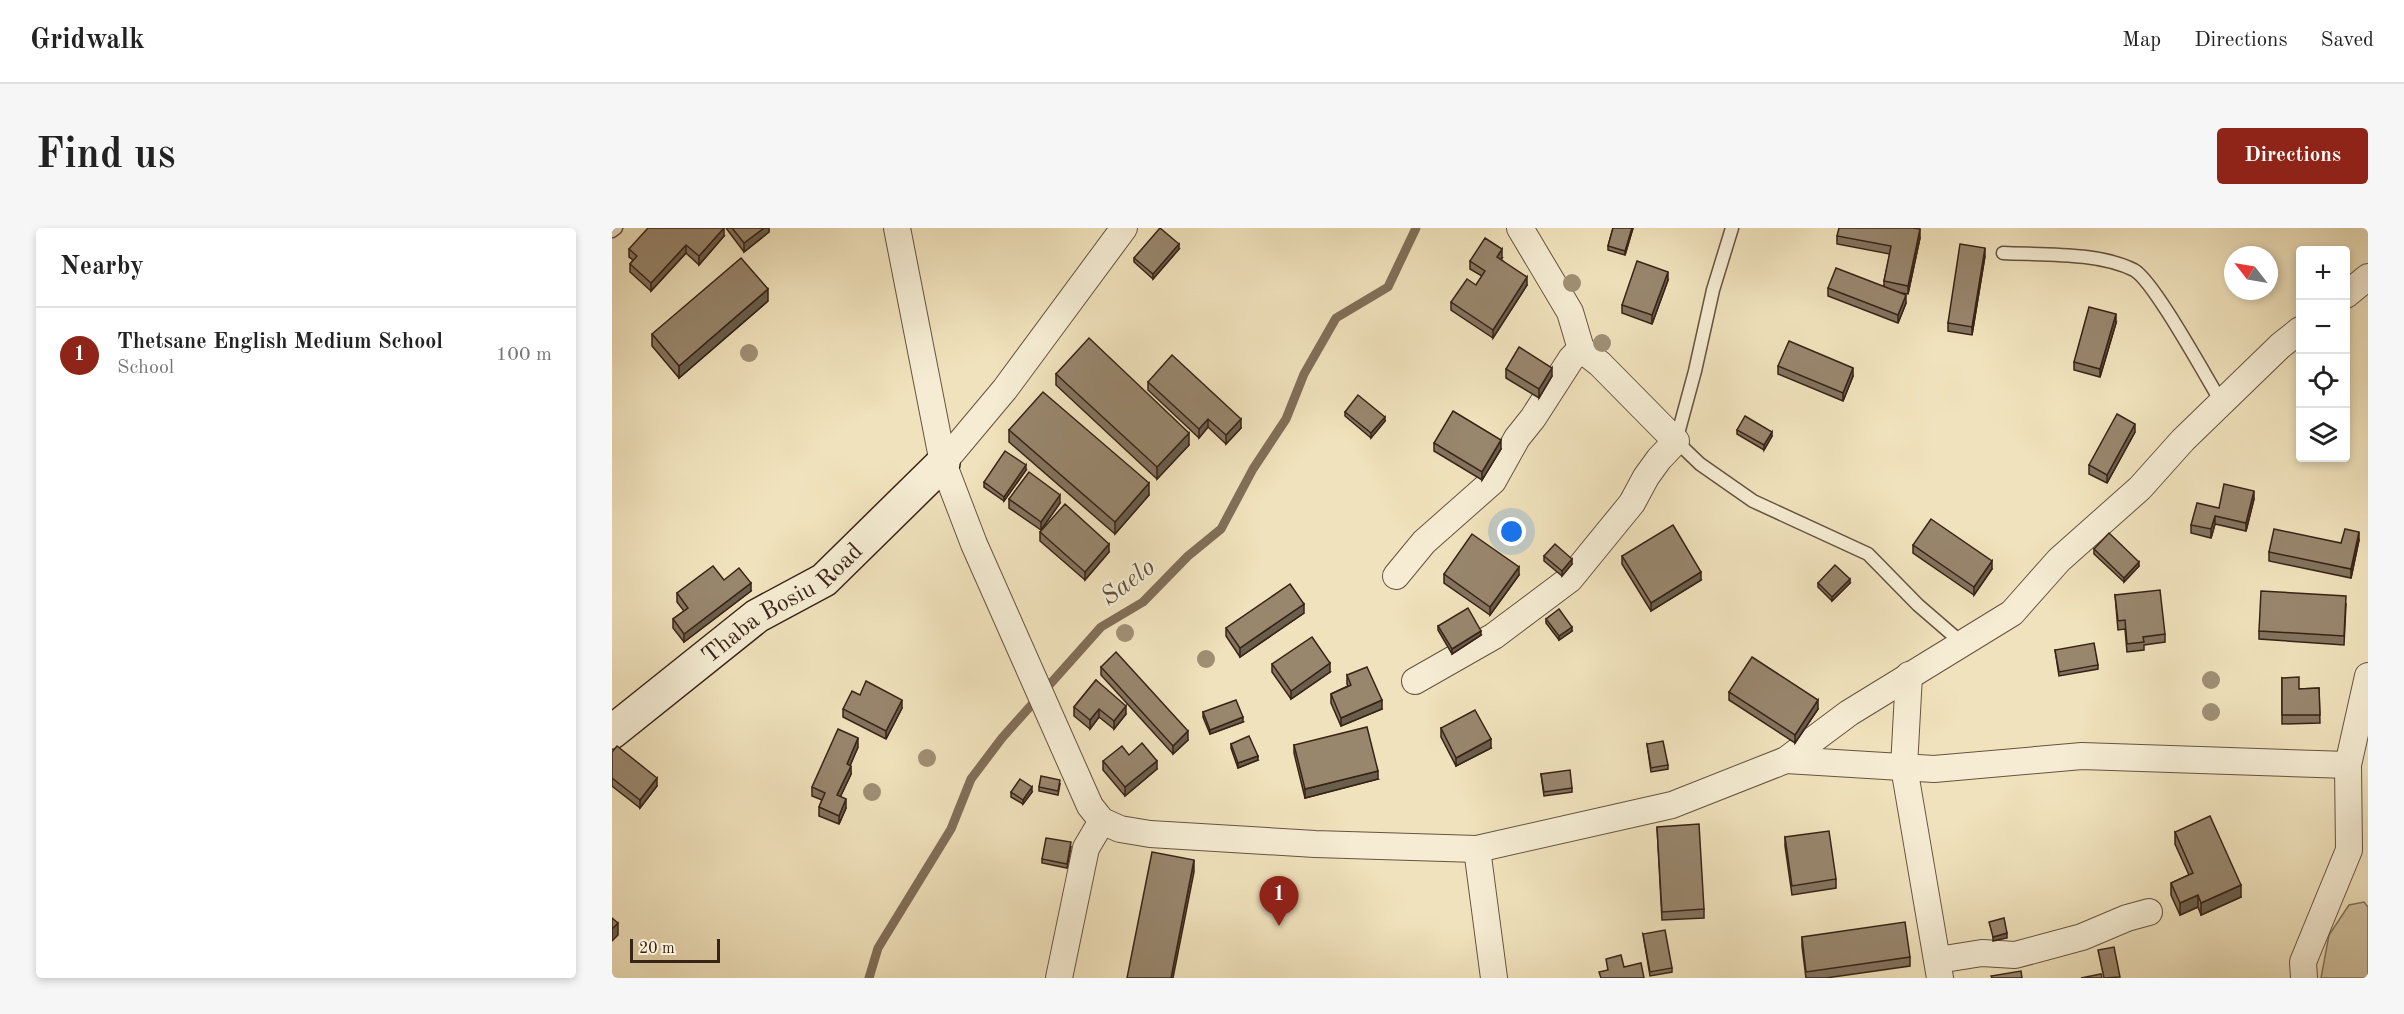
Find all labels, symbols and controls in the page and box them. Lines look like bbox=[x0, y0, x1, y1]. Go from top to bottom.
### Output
text: Gridwalk bbox=[30, 27, 145, 55]
text: Map bbox=[2122, 30, 2161, 51]
text: Directions bbox=[2194, 30, 2288, 51]
text: Saved bbox=[2321, 30, 2374, 51]
button: Directions bbox=[2217, 128, 2368, 184]
text: Find us bbox=[36, 135, 175, 177]
north arrow bbox=[2224, 246, 2278, 300]
map controls bbox=[2296, 246, 2350, 462]
button: + bbox=[2296, 246, 2350, 300]
text: Nearby bbox=[60, 254, 144, 280]
button: − bbox=[2296, 300, 2350, 354]
text: Thetsane English Medium School bbox=[117, 331, 443, 353]
text: 1 bbox=[74, 345, 85, 365]
text: 100 m bbox=[496, 345, 552, 365]
button: locate bbox=[2296, 354, 2350, 408]
text: School bbox=[117, 358, 174, 378]
button: layers bbox=[2296, 408, 2350, 462]
your location bbox=[1497, 517, 1526, 546]
street label: Thaba Bosiu Road bbox=[698, 539, 868, 669]
water label: Saelo bbox=[1096, 554, 1160, 611]
pin: 1 bbox=[1260, 876, 1298, 926]
scale bar bbox=[630, 936, 720, 964]
text: 20 m bbox=[639, 941, 675, 957]

